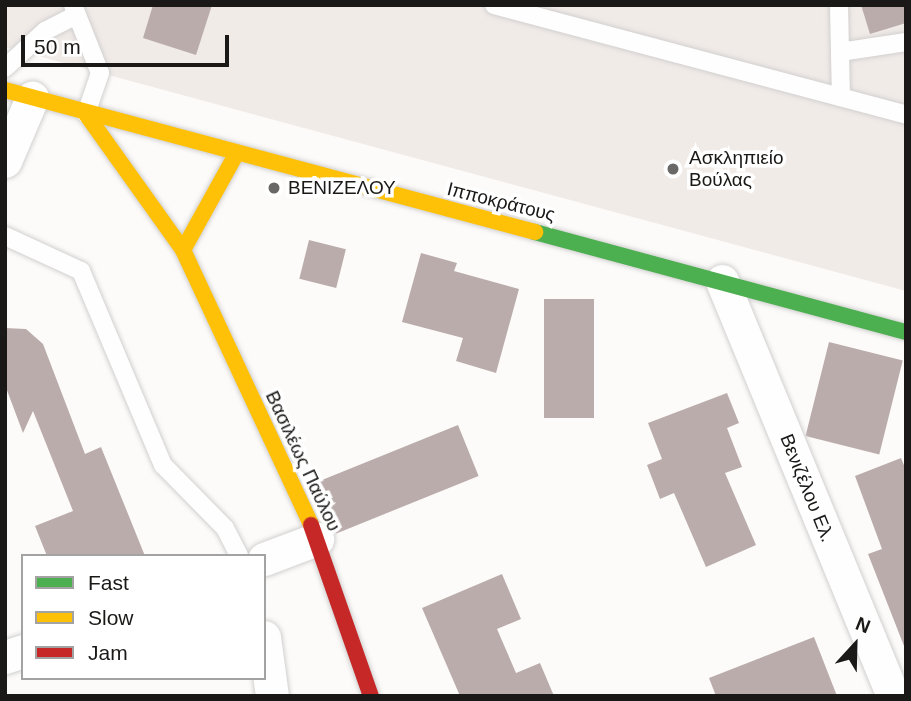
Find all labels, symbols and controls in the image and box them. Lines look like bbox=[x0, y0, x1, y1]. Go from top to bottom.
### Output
scale bar bbox=[24, 21, 233, 65]
text: 50 m bbox=[34, 35, 81, 58]
place label: Ασκληπιείο Βούλας bbox=[689, 147, 784, 191]
marker: Ασκληπιείο Βούλας bbox=[663, 159, 683, 179]
place label: ΒΕΝΙΖΕΛΟΥ bbox=[288, 177, 396, 199]
street label: Ιπποκράτους bbox=[445, 178, 557, 226]
marker: ΒΕΝΙΖΕΛΟΥ bbox=[266, 180, 282, 196]
street label: Βασιλέως Παύλου bbox=[261, 387, 345, 535]
street label: Βενιζέλου Ελ. bbox=[775, 431, 839, 545]
legend bbox=[21, 554, 266, 680]
text: Fast bbox=[88, 571, 129, 594]
text: Slow bbox=[88, 606, 134, 629]
north arrow bbox=[820, 610, 890, 680]
text: N bbox=[853, 613, 873, 637]
text: Jam bbox=[88, 641, 128, 664]

